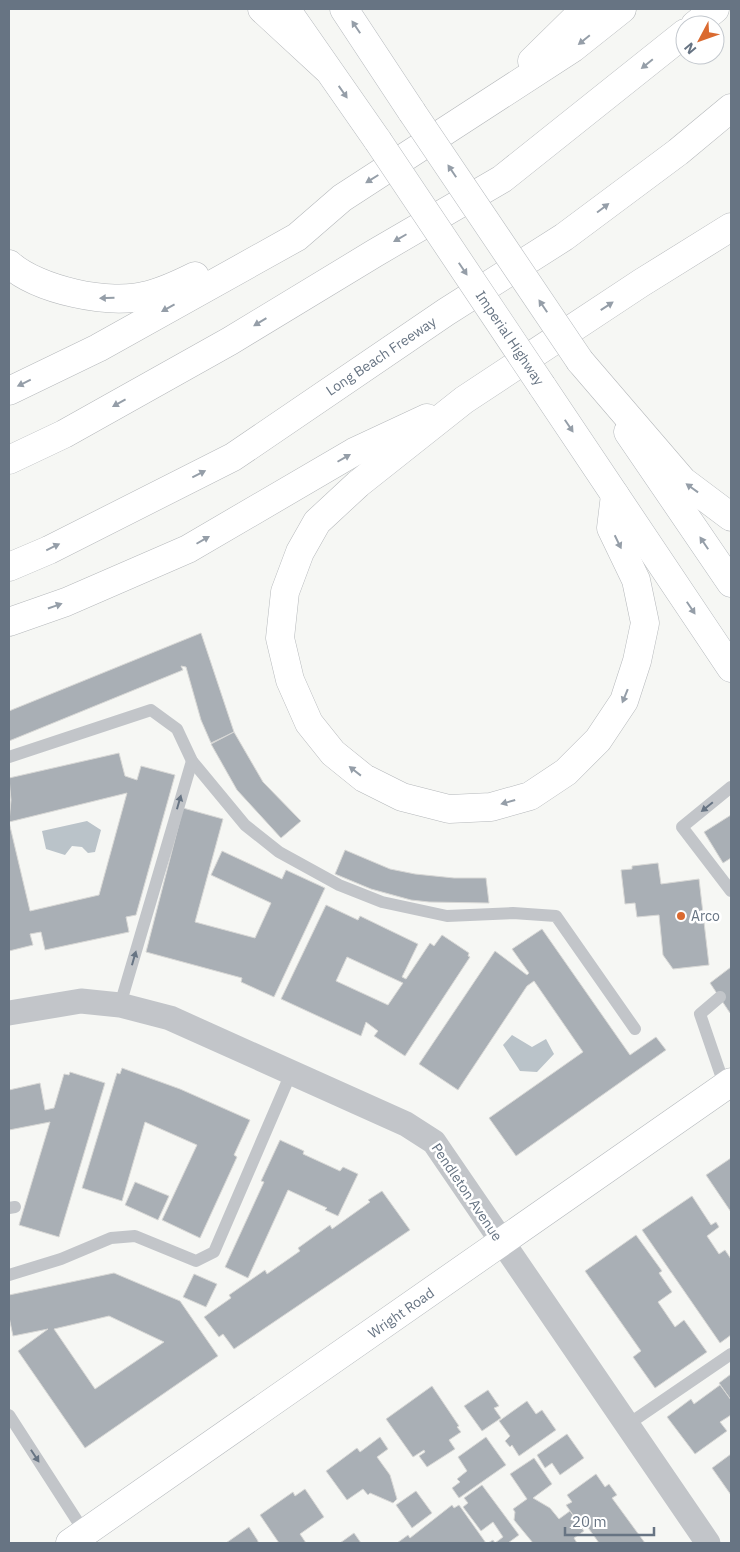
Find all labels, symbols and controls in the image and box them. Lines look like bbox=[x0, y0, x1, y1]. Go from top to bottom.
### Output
north arrow bbox=[675, 15, 725, 65]
one-way arrow bbox=[351, 20, 361, 34]
one-way arrow bbox=[578, 34, 591, 45]
text: N bbox=[680, 39, 700, 58]
one-way arrow bbox=[641, 59, 654, 70]
one-way arrow bbox=[338, 85, 348, 99]
one-way arrow bbox=[447, 164, 457, 178]
one-way arrow bbox=[365, 175, 378, 184]
one-way arrow bbox=[596, 203, 610, 213]
one-way arrow bbox=[393, 234, 406, 243]
one-way arrow bbox=[459, 262, 468, 275]
street label: Imperial Highway bbox=[472, 287, 548, 389]
one-way arrow bbox=[99, 295, 115, 303]
one-way arrow bbox=[538, 299, 548, 313]
one-way arrow bbox=[600, 301, 613, 311]
one-way arrow bbox=[161, 304, 176, 312]
street label: Long Beach Freeway bbox=[323, 312, 439, 400]
one-way arrow bbox=[254, 318, 267, 327]
one-way arrow bbox=[17, 379, 31, 387]
one-way arrow bbox=[112, 399, 127, 407]
one-way arrow bbox=[564, 419, 574, 433]
one-way arrow bbox=[336, 454, 351, 462]
one-way arrow bbox=[192, 470, 206, 478]
one-way arrow bbox=[685, 483, 699, 493]
one-way arrow bbox=[197, 535, 210, 544]
one-way arrow bbox=[614, 535, 622, 549]
one-way arrow bbox=[699, 536, 709, 550]
one-way arrow bbox=[46, 543, 61, 551]
one-way arrow bbox=[686, 601, 696, 615]
one-way arrow bbox=[48, 602, 63, 610]
one-way arrow bbox=[621, 689, 629, 704]
one-way arrow bbox=[349, 765, 362, 776]
one-way arrow bbox=[176, 795, 184, 810]
one-way arrow bbox=[501, 798, 516, 806]
one-way arrow bbox=[700, 801, 713, 812]
place label: Arco bbox=[691, 907, 720, 925]
marker: Arco bbox=[675, 910, 687, 922]
one-way arrow bbox=[130, 951, 138, 966]
street label: Pendleton Avenue bbox=[428, 1140, 507, 1245]
street label: Wright Road bbox=[364, 1284, 438, 1342]
one-way arrow bbox=[31, 1449, 40, 1463]
scale bar bbox=[565, 1504, 654, 1536]
text: 20 m bbox=[572, 1512, 607, 1531]

